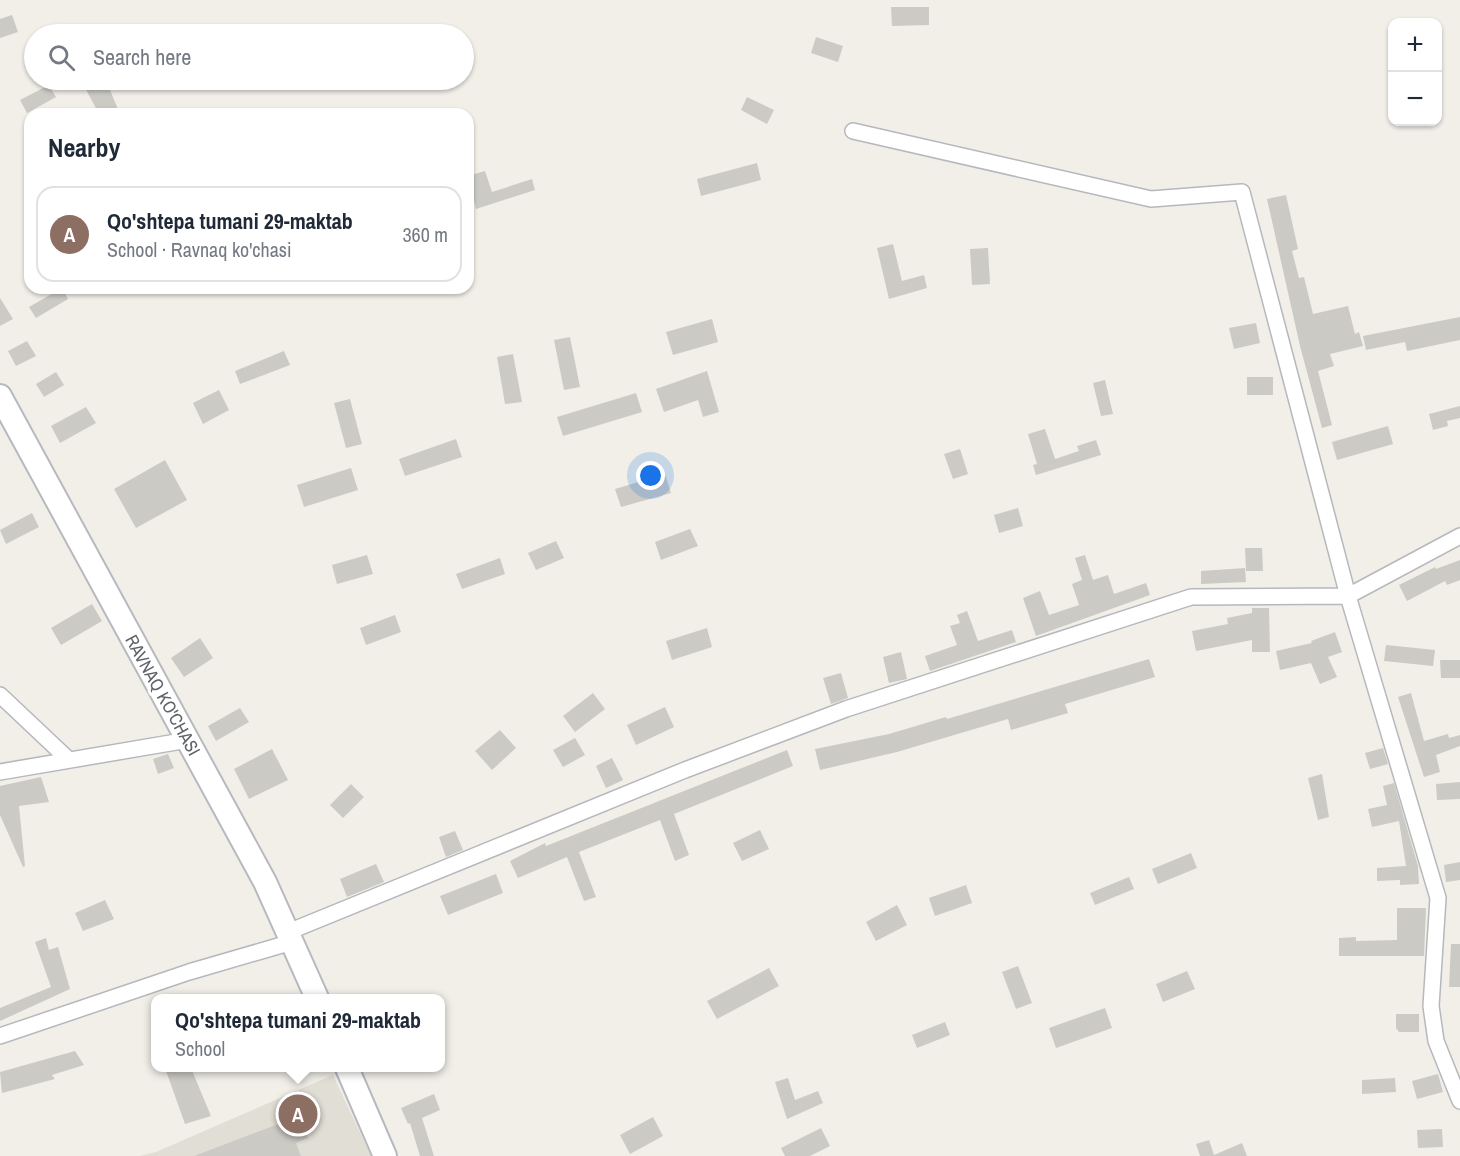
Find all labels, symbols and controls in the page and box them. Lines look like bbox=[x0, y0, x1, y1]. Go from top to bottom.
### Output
map controls bbox=[1388, 18, 1442, 126]
button: + bbox=[1388, 18, 1442, 72]
search box bbox=[24, 24, 474, 90]
icon: search bbox=[45, 41, 78, 74]
text: Search here bbox=[93, 42, 191, 72]
button: − bbox=[1388, 72, 1442, 126]
text: Nearby bbox=[48, 130, 120, 165]
text: Qo'shtepa tumani 29-maktab bbox=[107, 206, 353, 236]
text: A bbox=[64, 221, 75, 248]
text: 360 m bbox=[402, 221, 448, 248]
text: School · Ravnaq ko'chasi bbox=[107, 236, 292, 263]
your location bbox=[636, 461, 665, 490]
street label: RAVNAQ KO'CHASI bbox=[119, 630, 207, 760]
popup bbox=[151, 994, 445, 1072]
text: Qo'shtepa tumani 29-maktab bbox=[175, 1005, 421, 1035]
text: School bbox=[175, 1035, 225, 1062]
pin: A bbox=[278, 1092, 318, 1136]

